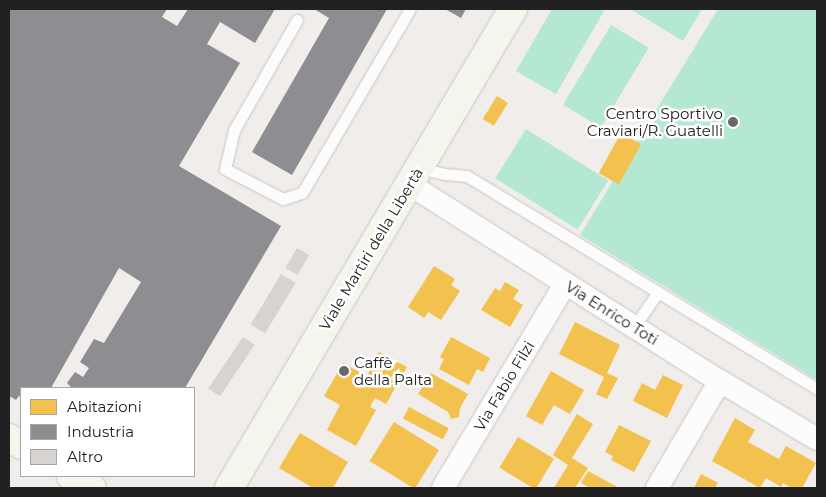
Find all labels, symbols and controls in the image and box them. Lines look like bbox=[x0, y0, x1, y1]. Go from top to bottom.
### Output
place label: Centro Sportivo Craviari/R. Guatelli bbox=[587, 104, 723, 139]
marker: Centro Sportivo Craviari/R. Guatelli bbox=[727, 116, 739, 128]
street label: Viale Martiri della Libertà bbox=[315, 164, 427, 334]
street label: Via Enrico Toti bbox=[562, 277, 662, 349]
street label: Via Fabio Filzi bbox=[470, 338, 538, 434]
place label: Caffè della Palta bbox=[354, 353, 432, 388]
marker: Caffè della Palta bbox=[338, 365, 350, 377]
legend bbox=[20, 387, 195, 477]
text: Abitazioni bbox=[67, 397, 142, 416]
text: Industria bbox=[67, 422, 134, 441]
text: Altro bbox=[67, 447, 103, 466]

